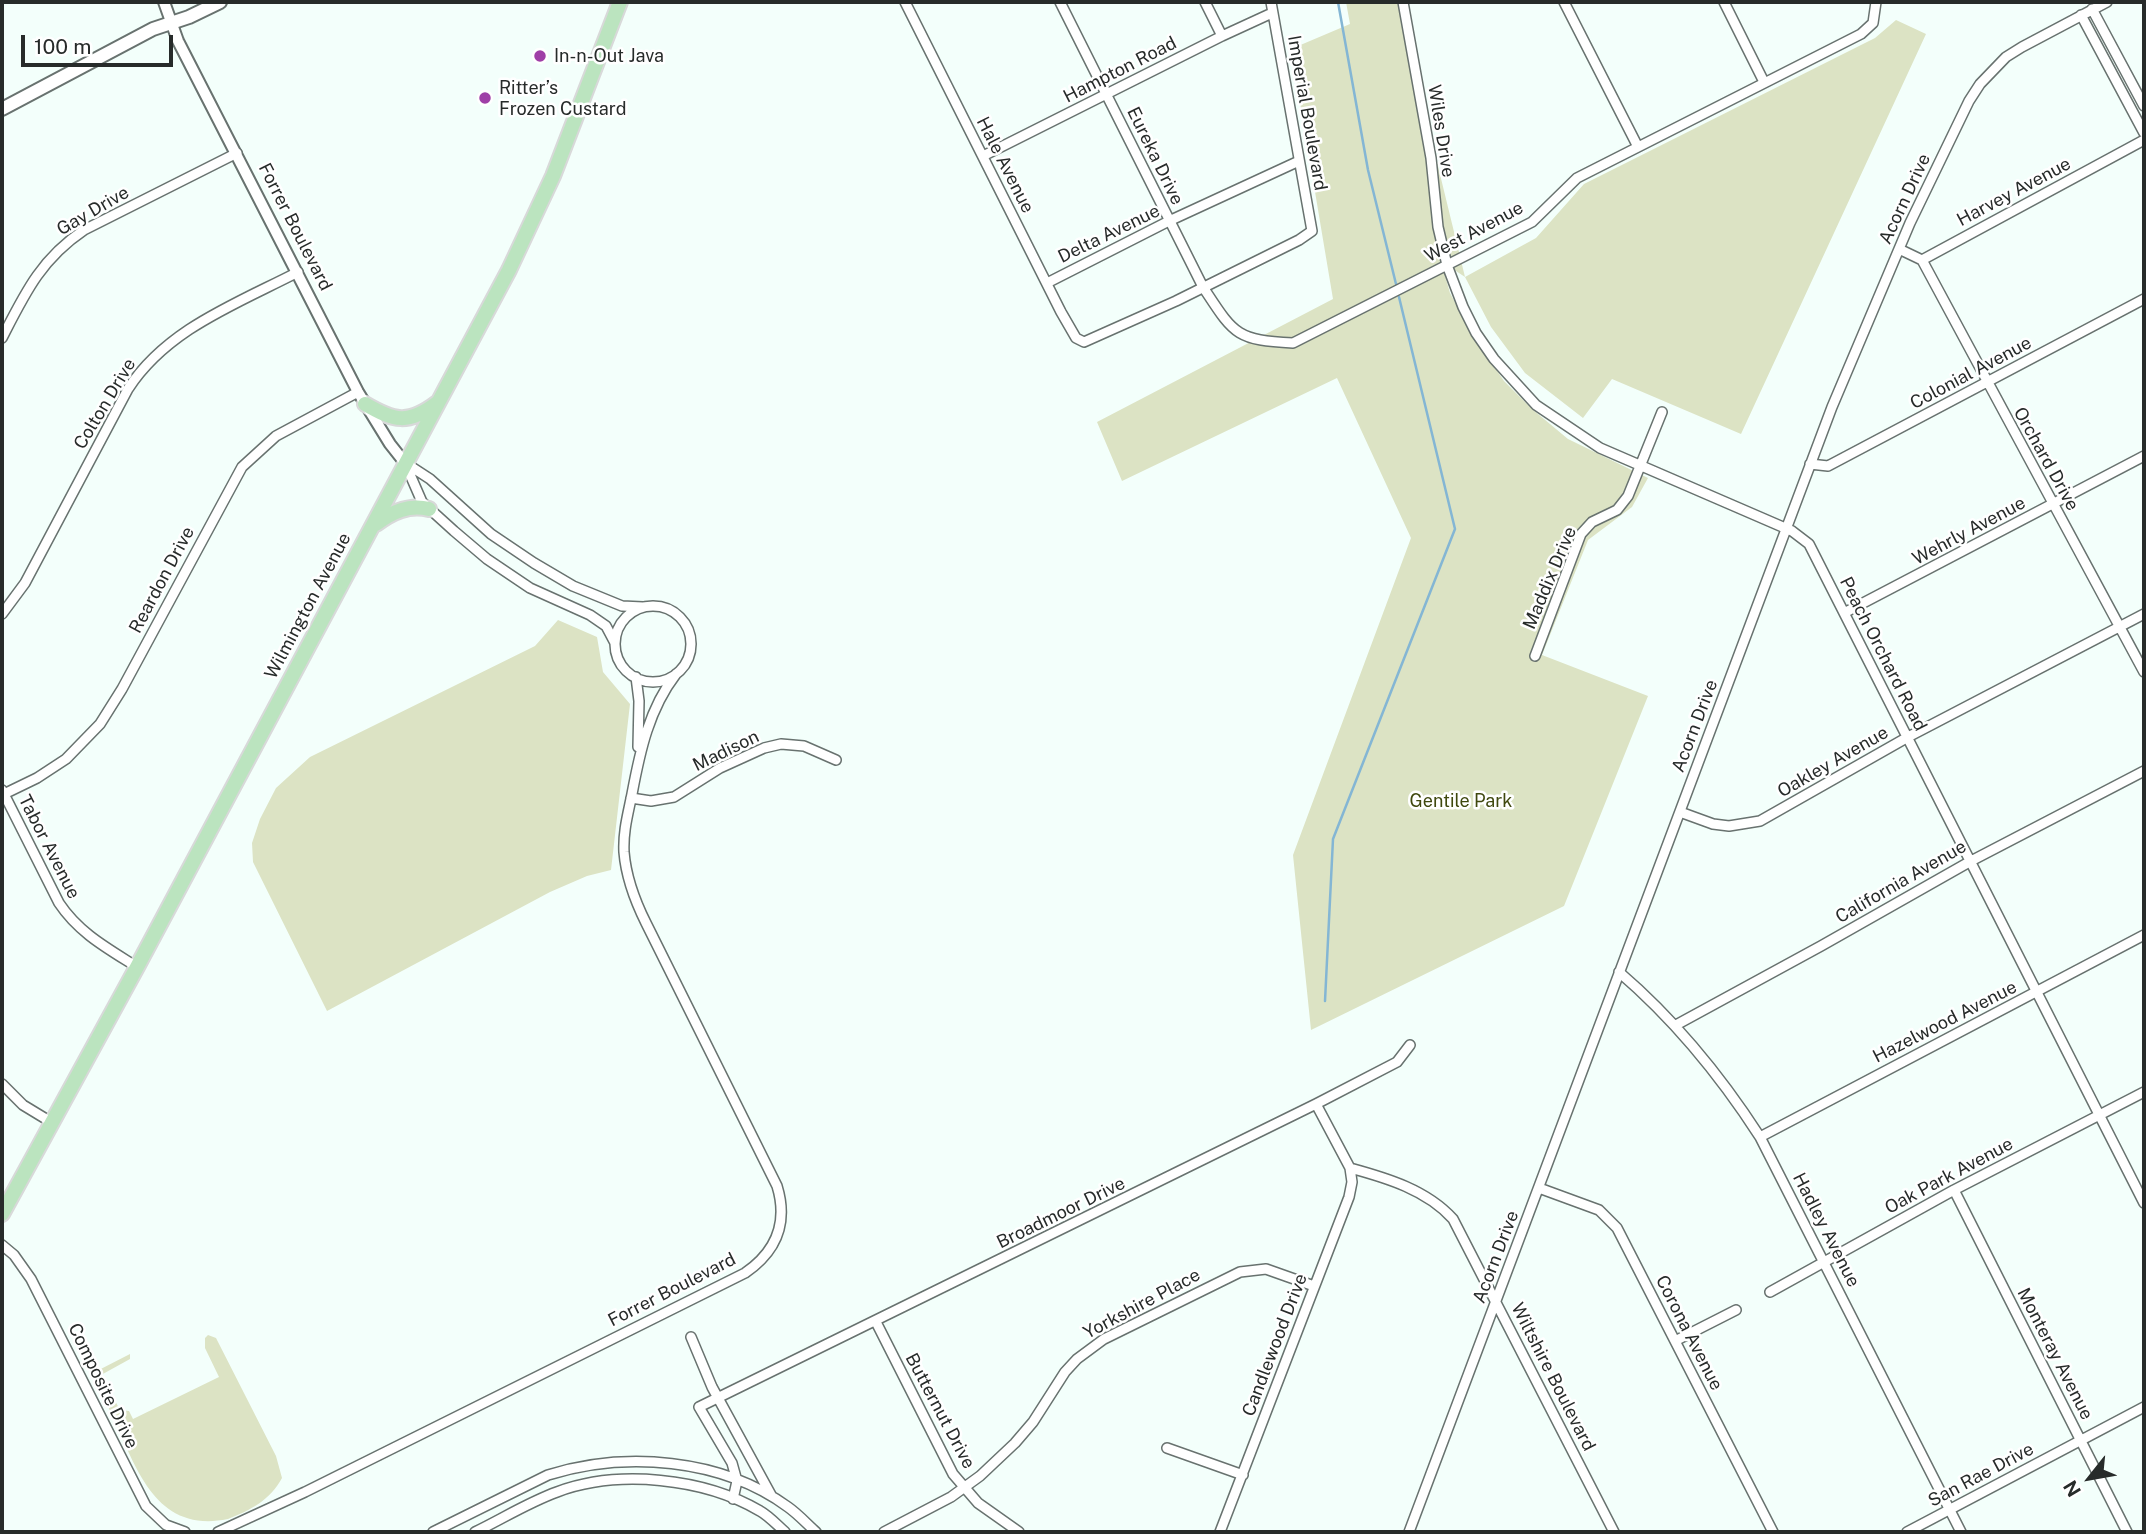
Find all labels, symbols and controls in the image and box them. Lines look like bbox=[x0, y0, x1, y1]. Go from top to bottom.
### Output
scale bar bbox=[24, 21, 177, 65]
street label: Hampton Road bbox=[1060, 32, 1180, 108]
text: 100 m bbox=[34, 34, 91, 59]
street label: Imperial Boulevard bbox=[1283, 34, 1331, 192]
place label: In-n-Out Java bbox=[554, 45, 664, 67]
marker: In-n-Out Java bbox=[532, 48, 548, 64]
place label: Ritter’s Frozen Custard bbox=[499, 77, 626, 119]
street label: Wiles Drive bbox=[1423, 83, 1459, 179]
marker: Ritter’s Frozen Custard bbox=[477, 90, 493, 106]
street label: Eureka Drive bbox=[1122, 104, 1188, 208]
street label: Hale Avenue bbox=[972, 113, 1038, 217]
street label: Acorn Drive bbox=[1875, 150, 1935, 248]
street label: Harvey Avenue bbox=[1953, 153, 2075, 231]
street label: Forrer Boulevard bbox=[253, 160, 337, 294]
street label: Gay Drive bbox=[53, 182, 133, 240]
street label: West Avenue bbox=[1421, 197, 1527, 267]
street label: Delta Avenue bbox=[1055, 200, 1163, 268]
street label: Colonial Avenue bbox=[1907, 332, 2035, 414]
street label: Colton Drive bbox=[69, 355, 141, 453]
street label: Orchard Drive bbox=[2009, 403, 2083, 515]
street label: Wehrly Avenue bbox=[1909, 492, 2029, 570]
street label: Reardon Drive bbox=[125, 523, 199, 637]
street label: Maddix Drive bbox=[1519, 523, 1581, 633]
street label: Wilmington Avenue bbox=[260, 529, 356, 683]
street label: Peach Orchard Road bbox=[1835, 573, 1931, 735]
street label: Acorn Drive bbox=[1667, 677, 1723, 775]
street label: Oakley Avenue bbox=[1774, 722, 1892, 802]
street label: Madison bbox=[689, 726, 763, 776]
park label: Gentile Park bbox=[1410, 790, 1512, 812]
street label: Tabor Avenue bbox=[14, 791, 84, 903]
street label: California Avenue bbox=[1832, 836, 1970, 928]
street label: Hazelwood Avenue bbox=[1869, 976, 2021, 1068]
street label: Oak Park Avenue bbox=[1881, 1133, 2017, 1219]
street label: Hadley Avenue bbox=[1788, 1169, 1864, 1291]
street label: Broadmoor Drive bbox=[993, 1173, 1129, 1253]
street label: Acorn Drive bbox=[1468, 1208, 1524, 1306]
street label: Forrer Boulevard bbox=[605, 1248, 739, 1332]
street label: Yorkshire Place bbox=[1080, 1264, 1204, 1344]
street label: Candlewood Drive bbox=[1238, 1271, 1312, 1419]
street label: Corona Avenue bbox=[1651, 1272, 1727, 1394]
street label: Monteray Avenue bbox=[2012, 1284, 2098, 1424]
street label: Wiltshire Boulevard bbox=[1506, 1299, 1600, 1455]
street label: Composite Drive bbox=[63, 1320, 143, 1452]
street label: Butternut Drive bbox=[900, 1349, 980, 1473]
street label: San Rae Drive bbox=[1925, 1438, 2037, 1512]
north arrow bbox=[2055, 1443, 2125, 1513]
text: N bbox=[2059, 1477, 2085, 1501]

